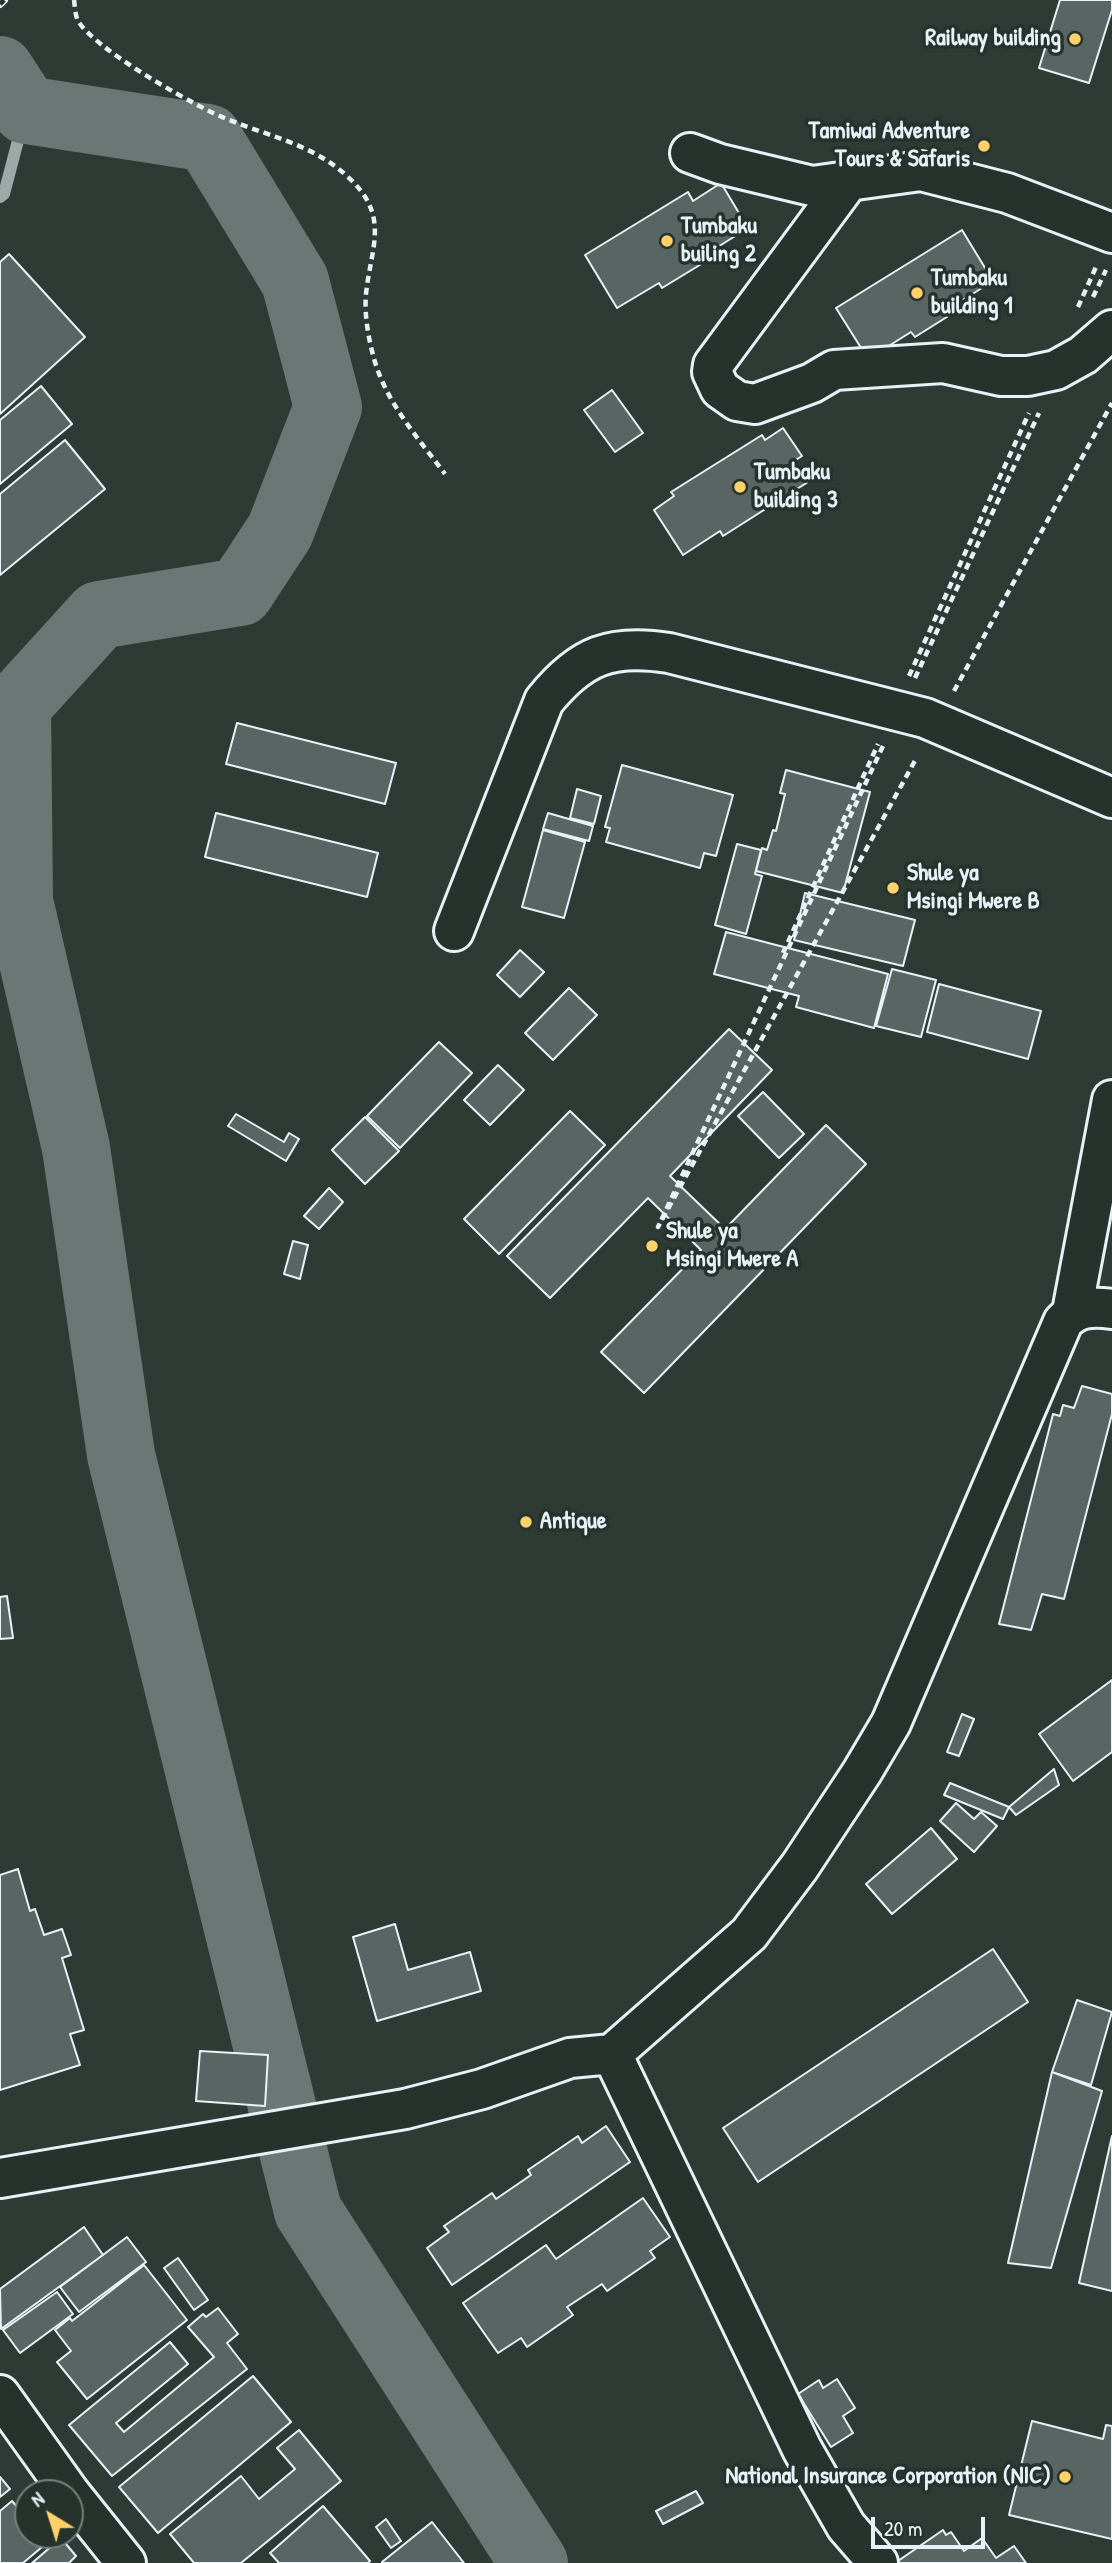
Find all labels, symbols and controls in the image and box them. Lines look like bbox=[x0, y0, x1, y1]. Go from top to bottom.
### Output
place label: Railway building bbox=[925, 25, 1061, 53]
marker: Railway building bbox=[1067, 31, 1083, 47]
place label: Tamiwai Adventure Tours & Safaris bbox=[809, 118, 970, 174]
marker: Tamiwai Adventure Tours & Safaris bbox=[976, 138, 992, 154]
place label: Tumbaku builing 2 bbox=[681, 213, 757, 269]
marker: Tumbaku builing 2 bbox=[659, 233, 675, 249]
place label: Tumbaku building 1 bbox=[931, 265, 1013, 321]
marker: Tumbaku building 1 bbox=[909, 285, 925, 301]
place label: Tumbaku building 3 bbox=[754, 459, 838, 515]
marker: Tumbaku building 3 bbox=[732, 479, 748, 495]
place label: Shule ya Msingi Mwere B bbox=[907, 860, 1040, 916]
marker: Shule ya Msingi Mwere B bbox=[885, 880, 901, 896]
place label: Shule ya Msingi Mwere A bbox=[666, 1218, 798, 1274]
marker: Shule ya Msingi Mwere A bbox=[644, 1238, 660, 1254]
place label: Antique bbox=[540, 1508, 606, 1536]
marker: Antique bbox=[518, 1514, 534, 1530]
place label: National Insurance Corporation (NIC) bbox=[726, 2463, 1051, 2491]
marker: National Insurance Corporation (NIC) bbox=[1057, 2469, 1073, 2485]
north arrow bbox=[14, 2479, 84, 2549]
text: N bbox=[25, 2486, 49, 2512]
scale bar bbox=[874, 2504, 988, 2548]
text: 20 m bbox=[884, 2514, 922, 2543]

